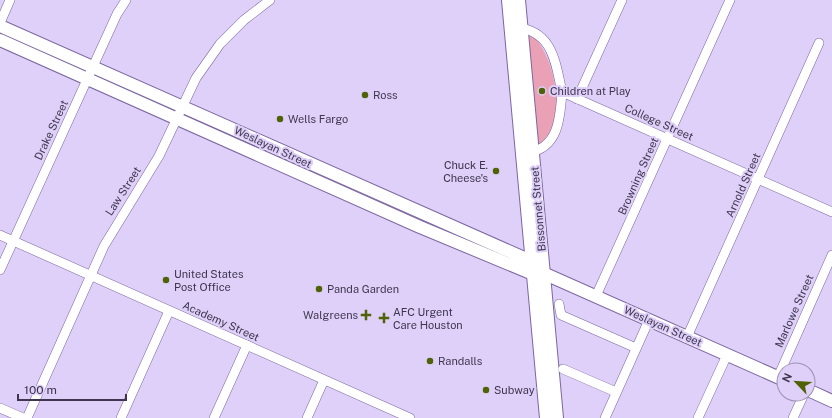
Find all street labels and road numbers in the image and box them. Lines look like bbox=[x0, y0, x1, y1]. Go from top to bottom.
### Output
street label: Drake Street bbox=[32, 98, 70, 162]
street label: College Street bbox=[623, 102, 695, 142]
street label: Weslayan Street bbox=[232, 124, 314, 170]
street label: Browning Street bbox=[616, 135, 660, 217]
street label: Arnold Street bbox=[723, 151, 763, 219]
street label: Law Street bbox=[103, 164, 143, 218]
street label: Bissonnet Street bbox=[528, 166, 548, 252]
street label: Marlowe Street bbox=[773, 273, 815, 349]
street label: Academy Street bbox=[181, 299, 261, 343]
street label: Weslayan Street bbox=[622, 303, 704, 349]

